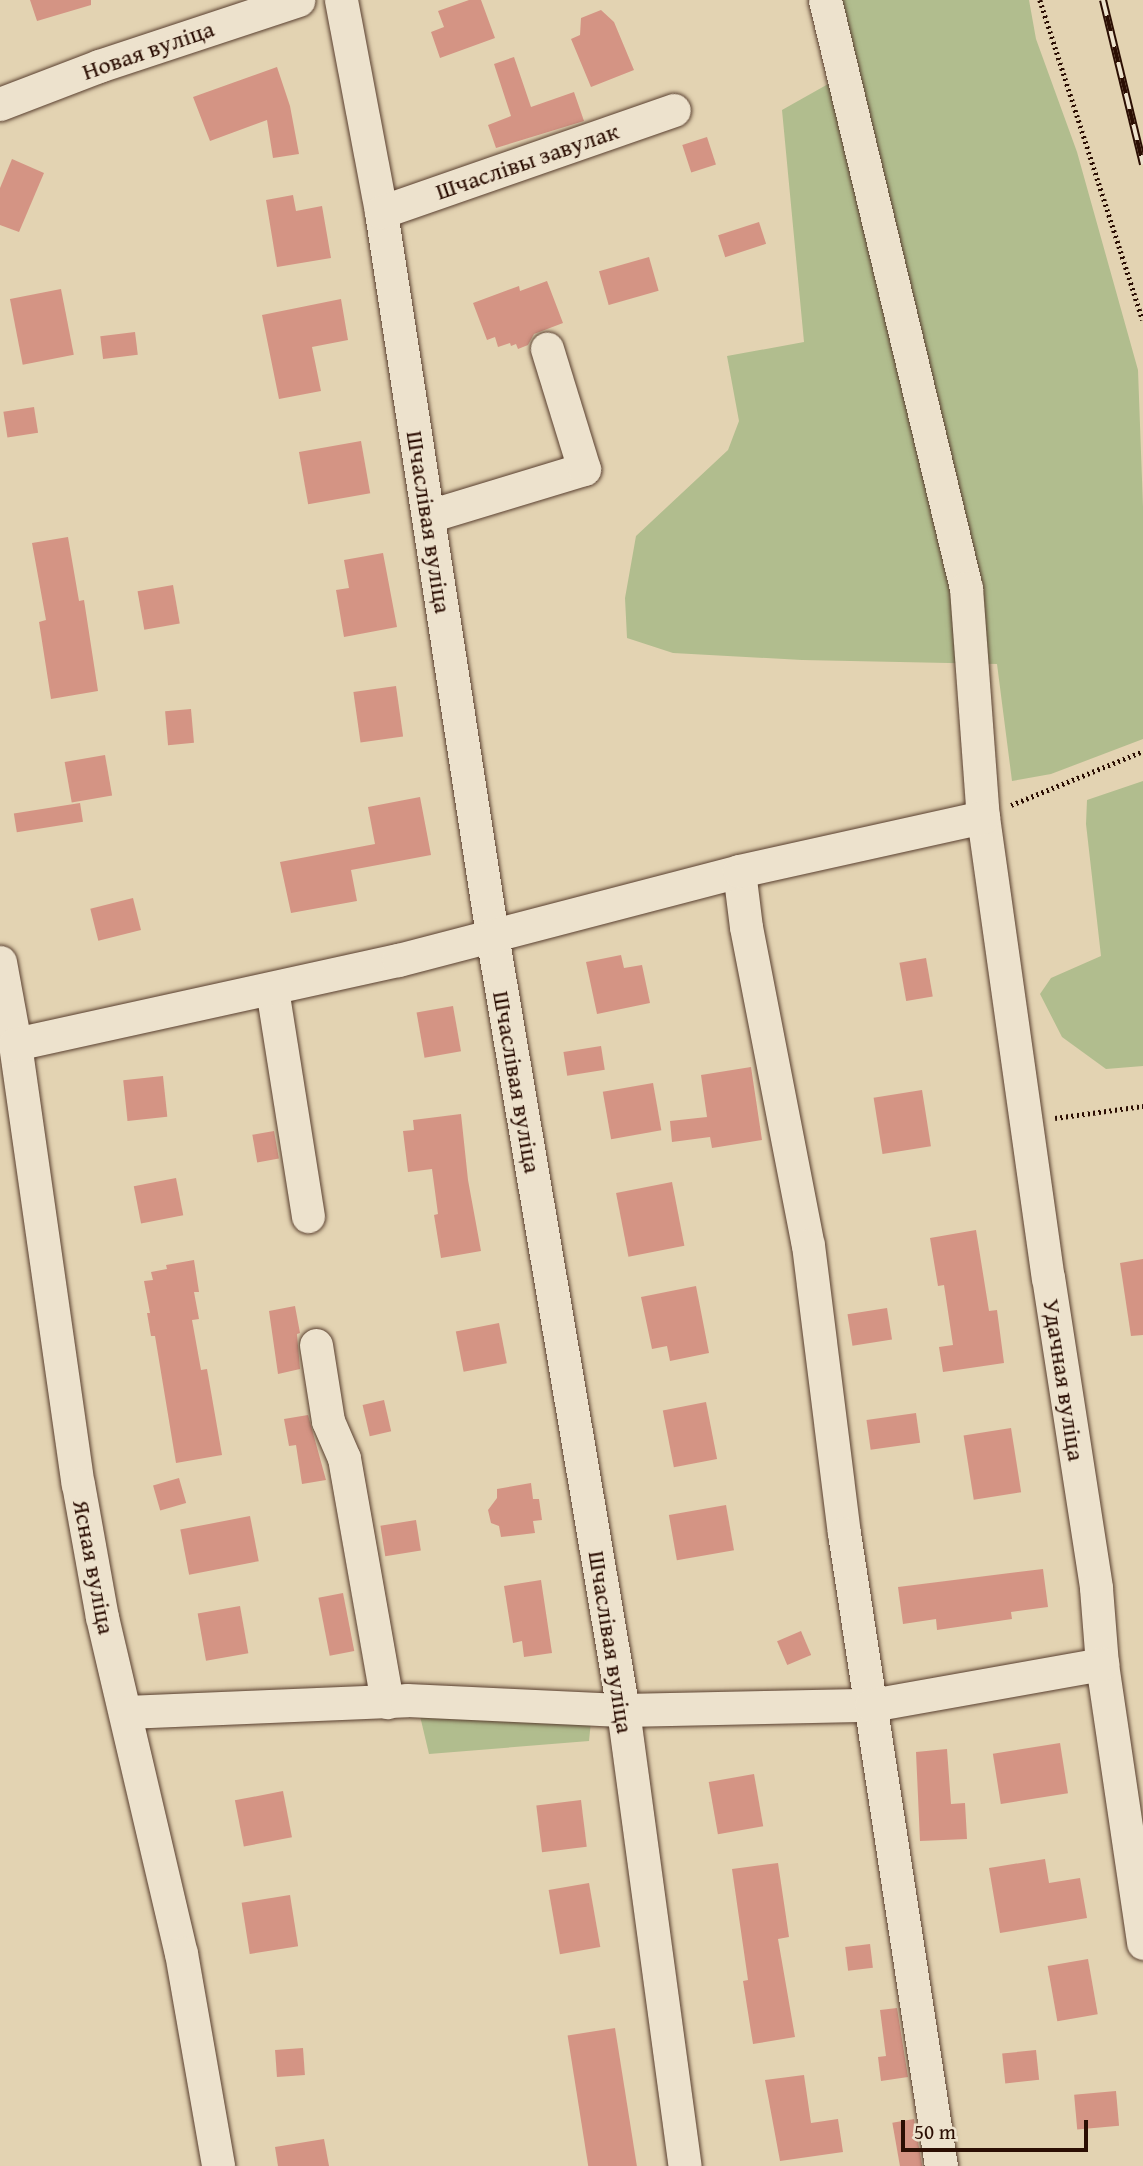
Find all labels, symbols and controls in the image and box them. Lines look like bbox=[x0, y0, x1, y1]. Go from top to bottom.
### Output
street label: Новая вуліца bbox=[78, 14, 218, 86]
street label: Шчаслівы завулак bbox=[432, 116, 622, 206]
street label: Шчаслівая вуліца bbox=[400, 429, 458, 615]
street label: Шчаслівая вуліца bbox=[487, 989, 547, 1175]
street label: Удачная вуліца bbox=[1037, 1297, 1091, 1463]
street label: Ясная вуліца bbox=[67, 1497, 121, 1637]
street label: Шчаслівая вуліца bbox=[582, 1549, 640, 1735]
scale bar bbox=[905, 2106, 1092, 2150]
text: 50 m bbox=[914, 2116, 956, 2147]

